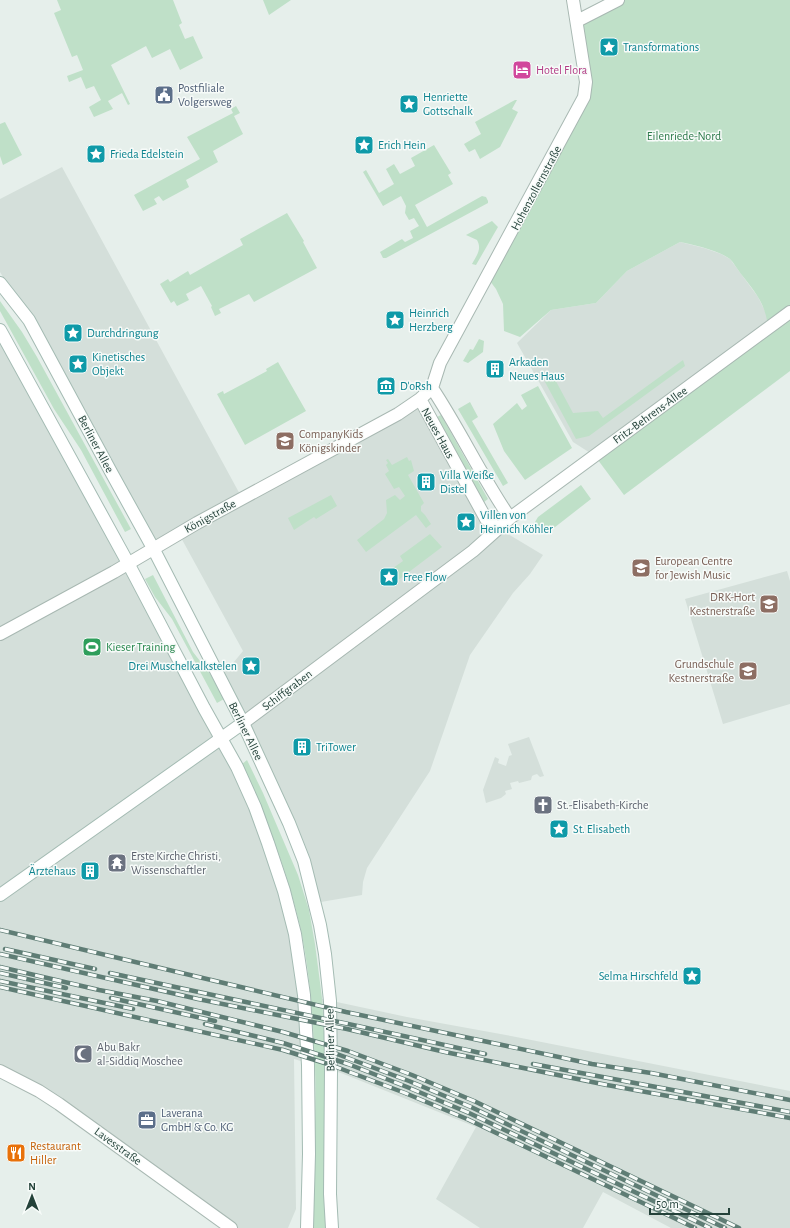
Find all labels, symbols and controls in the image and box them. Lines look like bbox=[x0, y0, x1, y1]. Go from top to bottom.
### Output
place icon: Transformations bbox=[598, 36, 620, 58]
place label: Transformations bbox=[623, 41, 699, 53]
hotel icon: Hotel Flora bbox=[511, 59, 533, 81]
place label: Hotel Flora bbox=[536, 64, 588, 76]
place label: Postfiliale Volgersweg bbox=[178, 82, 232, 108]
public building icon: Postfiliale Volgersweg bbox=[153, 84, 175, 106]
place label: Henriette Gottschalk bbox=[423, 91, 473, 117]
place icon: Henriette Gottschalk bbox=[398, 93, 420, 115]
park label: Eilenriede-Nord bbox=[647, 130, 721, 142]
place icon: Erich Hein bbox=[353, 134, 375, 156]
place label: Erich Hein bbox=[378, 139, 426, 151]
place icon: Frieda Edelstein bbox=[85, 143, 107, 165]
street label: Hohenzollernstraße bbox=[509, 144, 563, 232]
place label: Frieda Edelstein bbox=[110, 148, 184, 160]
place label: Heinrich Herzberg bbox=[409, 307, 453, 333]
place icon: Heinrich Herzberg bbox=[384, 309, 406, 331]
place icon: Durchdringung bbox=[62, 322, 84, 344]
place label: Durchdringung bbox=[87, 327, 159, 339]
place label: Kinetisches Objekt bbox=[92, 351, 145, 378]
place icon: Kinetisches Objekt bbox=[67, 353, 89, 375]
place label: Arkaden Neues Haus bbox=[509, 356, 565, 382]
building icon: Arkaden Neues Haus bbox=[484, 358, 506, 380]
museum icon: D'oRsh bbox=[375, 375, 397, 397]
place label: D'oRsh bbox=[400, 380, 432, 392]
street label: Fritz-Behrens-Allee bbox=[611, 384, 689, 446]
street label: Neues Haus bbox=[419, 406, 457, 460]
street label: Berliner Allee bbox=[76, 413, 116, 475]
place label: CompanyKids Königskinder bbox=[299, 428, 363, 454]
school or university icon: CompanyKids Königskinder bbox=[274, 430, 296, 452]
place label: Villa Weiße Distel bbox=[440, 469, 494, 495]
building icon: Villa Weiße Distel bbox=[415, 471, 437, 493]
street label: Königstraße bbox=[182, 497, 238, 535]
place label: Villen von Heinrich Köhler bbox=[480, 509, 553, 535]
place icon: Villen von Heinrich Köhler bbox=[455, 511, 477, 533]
place label: European Centre for Jewish Music bbox=[655, 555, 733, 581]
school or university icon: European Centre for Jewish Music bbox=[630, 557, 652, 579]
place icon: Free Flow bbox=[378, 566, 400, 588]
place label: Free Flow bbox=[403, 571, 447, 583]
place label: DRK-Hort Kestnerstraße bbox=[690, 591, 755, 617]
school or university icon: DRK-Hort Kestnerstraße bbox=[758, 593, 780, 615]
sports icon: Kieser Training bbox=[81, 636, 103, 658]
place label: Kieser Training bbox=[106, 641, 175, 653]
place icon: Drei Muschelkalkstelen bbox=[240, 655, 262, 677]
place label: Grundschule Kestnerstraße bbox=[669, 658, 734, 684]
place label: Drei Muschelkalkstelen bbox=[128, 660, 237, 672]
school or university icon: Grundschule Kestnerstraße bbox=[737, 660, 759, 682]
street label: Schiffgraben bbox=[260, 667, 314, 713]
street label: Berliner Allee bbox=[227, 700, 265, 762]
building icon: TriTower bbox=[291, 736, 313, 758]
place label: TriTower bbox=[316, 741, 356, 753]
church icon: St.-Elisabeth-Kirche bbox=[532, 794, 554, 816]
place label: St.-Elisabeth-Kirche bbox=[557, 799, 649, 811]
place icon: St. Elisabeth bbox=[548, 818, 570, 840]
place label: St. Elisabeth bbox=[573, 823, 630, 835]
place label: Erste Kirche Christi, Wissenschaftler bbox=[131, 850, 221, 876]
temple icon: Erste Kirche Christi, Wissenschaftler bbox=[106, 852, 128, 874]
building icon: Ärztehaus bbox=[79, 860, 101, 882]
place label: Ärztehaus bbox=[29, 864, 76, 877]
place icon: Selma Hirschfeld bbox=[681, 965, 703, 987]
place label: Selma Hirschfeld bbox=[599, 970, 678, 982]
street label: Berliner Allee bbox=[323, 1008, 337, 1072]
place label: Abu Bakr al-Siddiq Moschee bbox=[97, 1041, 183, 1067]
mosque icon: Abu Bakr al-Siddiq Moschee bbox=[72, 1043, 94, 1065]
place label: Laverana GmbH & Co. KG bbox=[161, 1107, 234, 1133]
office icon: Laverana GmbH & Co. KG bbox=[136, 1109, 158, 1131]
street label: Lavesstraße bbox=[92, 1125, 144, 1167]
place label: Restaurant Hiller bbox=[30, 1140, 81, 1166]
restaurant icon: Restaurant Hiller bbox=[5, 1142, 27, 1164]
north arrow bbox=[12, 1176, 52, 1216]
text: N bbox=[28, 1181, 36, 1192]
scale bar bbox=[650, 1190, 729, 1216]
text: 50 m bbox=[656, 1198, 679, 1210]

